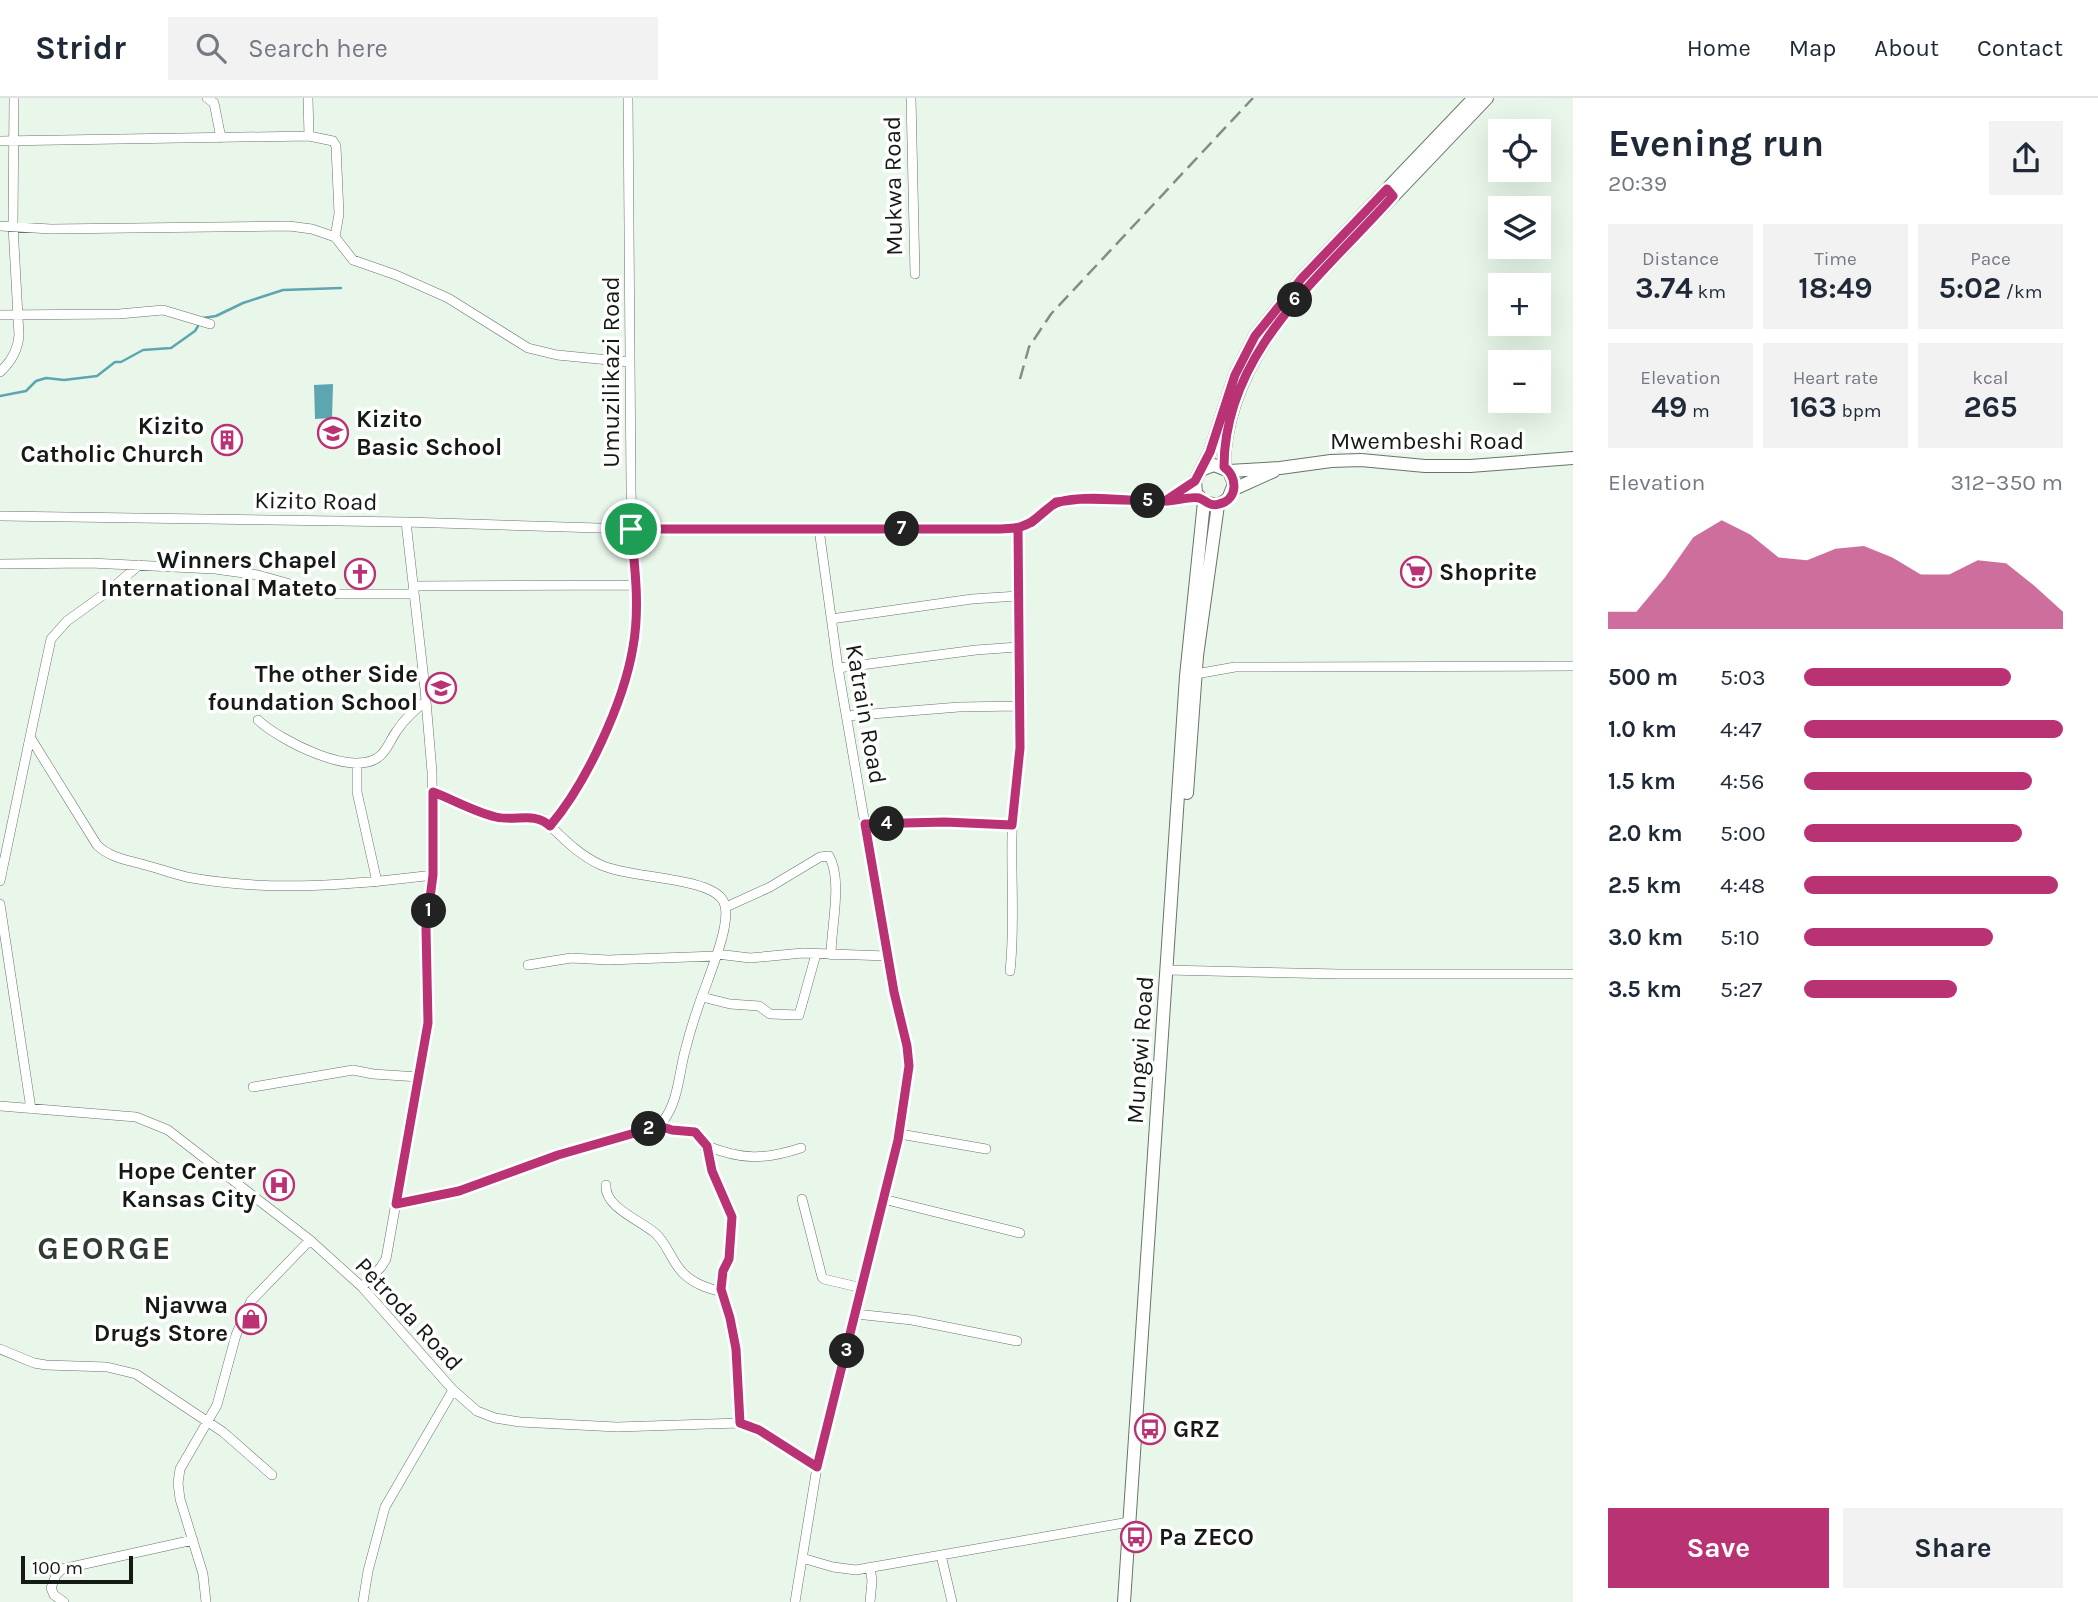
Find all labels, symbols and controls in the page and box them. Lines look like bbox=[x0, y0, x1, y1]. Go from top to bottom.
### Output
search box bbox=[168, 17, 658, 80]
text: Stridr bbox=[35, 29, 126, 67]
icon: search bbox=[192, 29, 230, 67]
text: Search here bbox=[248, 33, 388, 64]
text: Home bbox=[1687, 34, 1751, 62]
text: Map bbox=[1789, 34, 1836, 62]
text: About bbox=[1874, 34, 1939, 62]
text: Contact bbox=[1977, 34, 2063, 62]
street label: Mukwa Road bbox=[878, 116, 908, 256]
map controls bbox=[1488, 119, 1551, 413]
button: locate bbox=[1488, 119, 1551, 182]
text: Evening run bbox=[1608, 121, 1824, 166]
button: share bbox=[1989, 121, 2063, 195]
text: 20:39 bbox=[1608, 170, 1667, 197]
button: layers bbox=[1488, 196, 1551, 259]
text: Distance bbox=[1642, 248, 1719, 270]
text: Time bbox=[1814, 248, 1857, 270]
text: Pace bbox=[1970, 248, 2011, 270]
text: 3.74 bbox=[1635, 270, 1693, 306]
text: 18:49 bbox=[1798, 270, 1873, 306]
text: 5:02 bbox=[1939, 270, 2001, 306]
button: + bbox=[1488, 273, 1551, 336]
street label: Umuzilikazi Road bbox=[597, 276, 625, 468]
text: km bbox=[1693, 281, 1726, 303]
text: /km bbox=[2001, 281, 2042, 303]
pin: 6 bbox=[1278, 282, 1312, 318]
text: 6 bbox=[1289, 288, 1300, 310]
button: − bbox=[1488, 350, 1551, 413]
text: Elevation bbox=[1640, 367, 1721, 389]
text: Heart rate bbox=[1793, 367, 1878, 389]
text: kcal bbox=[1972, 367, 2009, 389]
text: 49 bbox=[1651, 389, 1687, 425]
text: 163 bbox=[1789, 389, 1837, 425]
text: 265 bbox=[1964, 389, 2017, 425]
text: m bbox=[1687, 400, 1710, 422]
text: bpm bbox=[1837, 400, 1882, 422]
place label: Kizito Basic School bbox=[356, 405, 502, 461]
place label: Kizito Catholic Church bbox=[21, 412, 204, 468]
school or university icon: Kizito Basic School bbox=[316, 416, 350, 450]
building icon: Kizito Catholic Church bbox=[210, 423, 244, 457]
street label: Mwembeshi Road bbox=[1330, 427, 1524, 455]
text: Elevation bbox=[1608, 469, 1705, 496]
text: 312–350 m bbox=[1950, 469, 2063, 496]
pin: 5 bbox=[1130, 484, 1166, 518]
street label: Kizito Road bbox=[254, 486, 378, 516]
text: 5 bbox=[1142, 489, 1153, 511]
pin bbox=[601, 499, 661, 559]
icon: arrive bbox=[612, 510, 650, 548]
pin: 7 bbox=[884, 512, 920, 546]
text: 7 bbox=[897, 517, 906, 539]
place label: Winners Chapel International Mateto bbox=[101, 546, 337, 602]
supermarket icon: Shoprite bbox=[1399, 555, 1433, 589]
church icon: Winners Chapel International Mateto bbox=[343, 557, 377, 591]
place label: Shoprite bbox=[1439, 558, 1537, 586]
street label: Katrain Road bbox=[840, 642, 892, 786]
place label: The other Side foundation School bbox=[207, 660, 418, 716]
text: 500 m bbox=[1608, 664, 1678, 691]
text: 5:03 bbox=[1720, 664, 1766, 691]
school or university icon: The other Side foundation School bbox=[424, 671, 458, 705]
text: 1.0 km bbox=[1608, 716, 1677, 743]
text: 4:47 bbox=[1720, 716, 1762, 743]
text: 1.5 km bbox=[1608, 768, 1676, 795]
text: 4:56 bbox=[1720, 768, 1764, 795]
pin: 4 bbox=[870, 806, 904, 842]
text: 4 bbox=[881, 812, 892, 834]
text: 2.0 km bbox=[1608, 820, 1683, 847]
text: 5:00 bbox=[1720, 820, 1766, 847]
text: 2.5 km bbox=[1608, 872, 1682, 899]
text: 4:48 bbox=[1720, 872, 1765, 899]
pin: 1 bbox=[412, 894, 446, 928]
text: 1 bbox=[425, 899, 432, 921]
text: 3.0 km bbox=[1608, 924, 1683, 951]
text: 5:10 bbox=[1720, 924, 1760, 951]
street label: Mungwi Road bbox=[1121, 975, 1159, 1125]
text: 3.5 km bbox=[1608, 976, 1682, 1003]
text: 5:27 bbox=[1720, 976, 1762, 1003]
pin: 2 bbox=[632, 1112, 666, 1146]
text: 2 bbox=[643, 1117, 654, 1139]
place label: Hope Center Kansas City bbox=[118, 1157, 257, 1213]
hospital icon: Hope Center Kansas City bbox=[262, 1168, 296, 1202]
district label: GEORGE bbox=[37, 1230, 173, 1267]
street label: Petroda Road bbox=[349, 1251, 469, 1377]
place label: Njavwa Drugs Store bbox=[94, 1291, 228, 1347]
shop icon: Njavwa Drugs Store bbox=[234, 1302, 268, 1336]
pin: 3 bbox=[830, 1334, 864, 1368]
text: 3 bbox=[841, 1339, 852, 1361]
bus stop icon: GRZ bbox=[1133, 1412, 1167, 1446]
place label: GRZ bbox=[1173, 1415, 1220, 1443]
button: Save bbox=[1608, 1508, 1829, 1588]
button: Share bbox=[1843, 1508, 2063, 1588]
bus stop icon: Pa ZECO bbox=[1119, 1520, 1153, 1554]
place label: Pa ZECO bbox=[1159, 1523, 1254, 1551]
scale bar bbox=[21, 1553, 133, 1585]
text: 100 m bbox=[32, 1557, 83, 1579]

